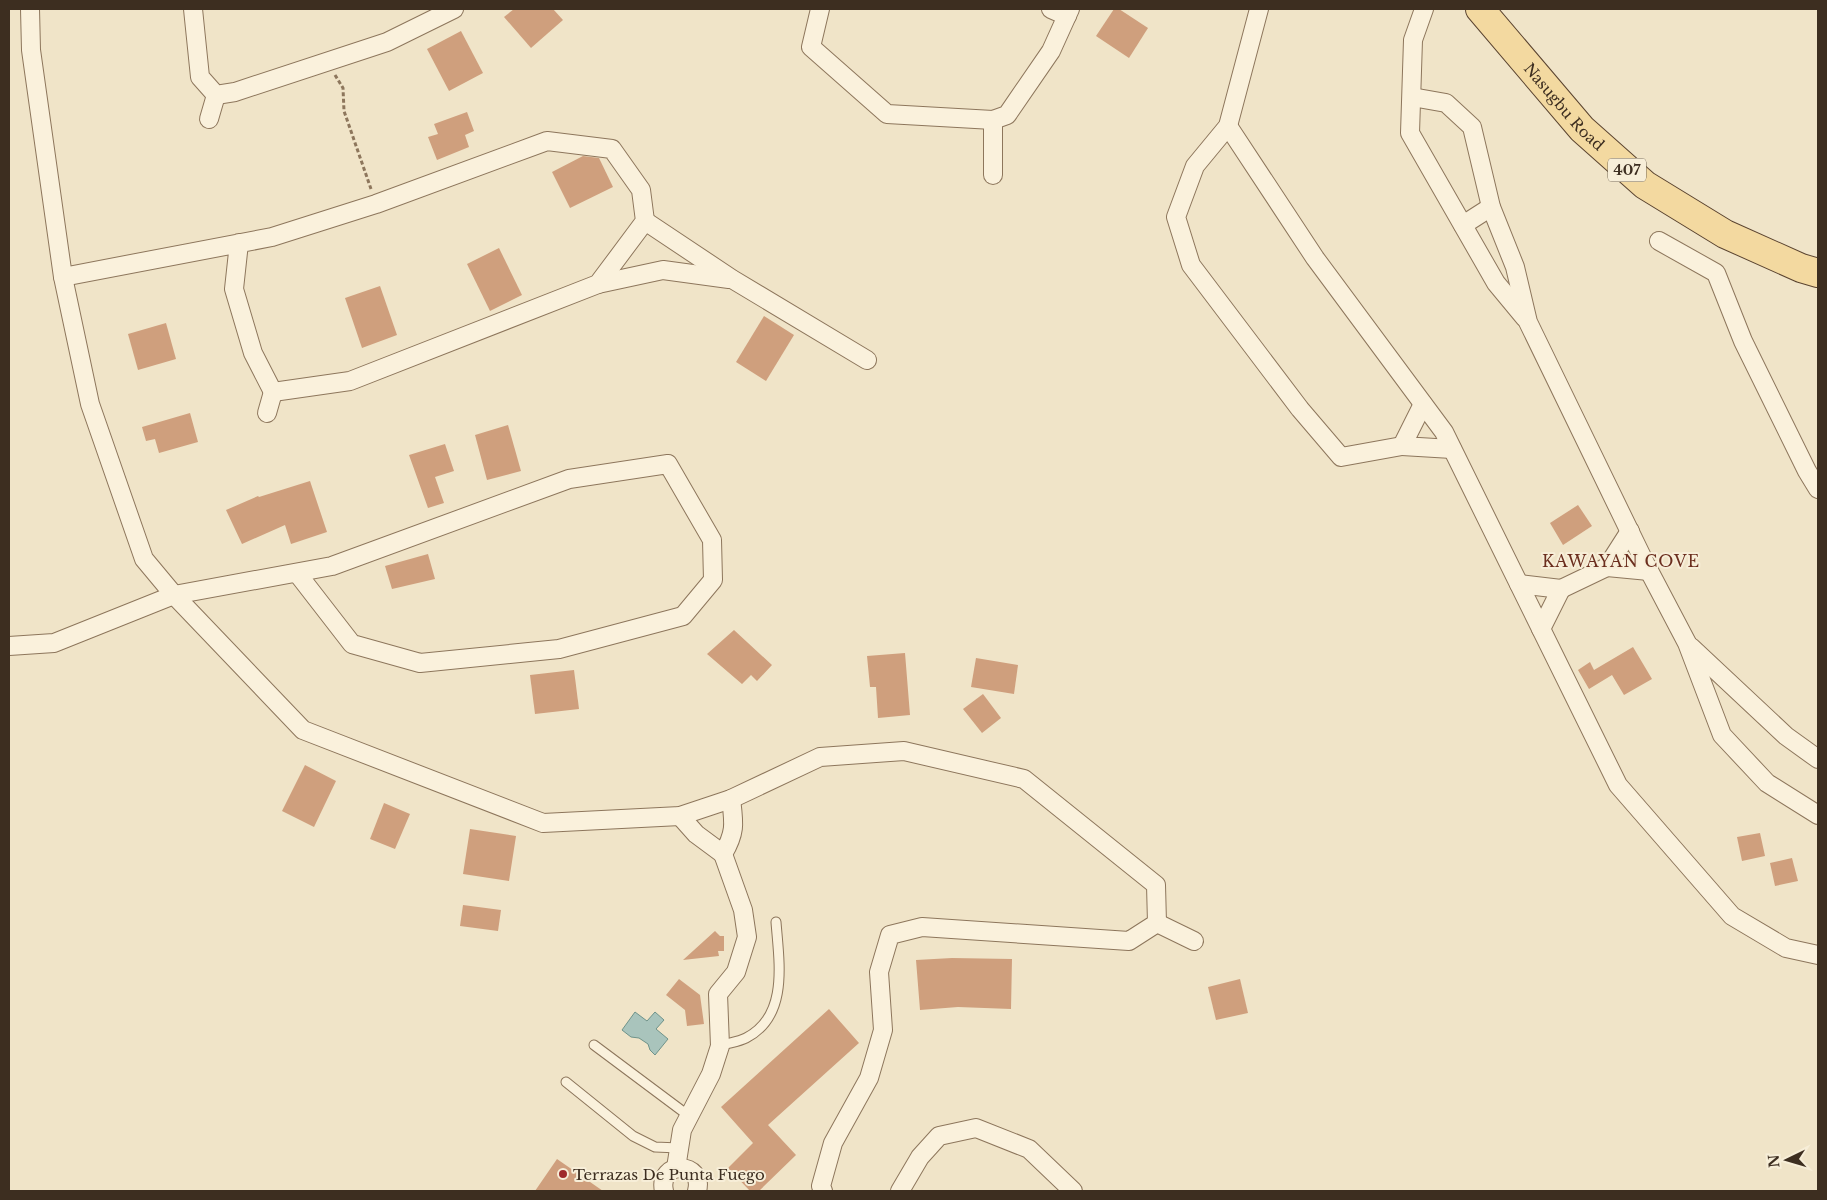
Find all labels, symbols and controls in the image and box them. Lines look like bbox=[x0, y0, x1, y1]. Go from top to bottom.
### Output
street label: Nasugbu Road bbox=[1520, 59, 1609, 154]
road number: 407 bbox=[1608, 158, 1646, 182]
district label: KAWAYAN COVE bbox=[1542, 551, 1700, 571]
north arrow bbox=[1762, 1135, 1812, 1185]
text: N bbox=[1765, 1154, 1784, 1168]
place label: Terrazas De Punta Fuego bbox=[573, 1165, 765, 1184]
marker: Terrazas De Punta Fuego bbox=[557, 1168, 569, 1180]

